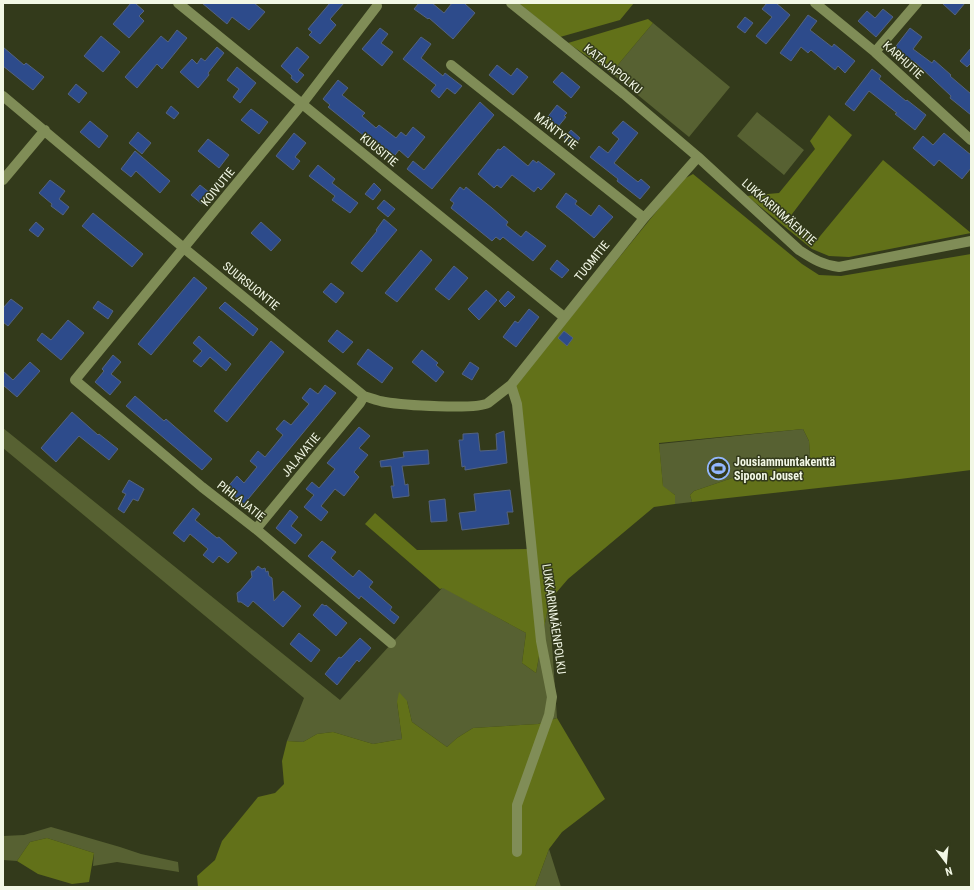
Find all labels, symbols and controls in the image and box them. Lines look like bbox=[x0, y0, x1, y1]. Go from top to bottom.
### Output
street label: KARHUTIE bbox=[880, 38, 926, 82]
street label: KATAJAPOLKU bbox=[581, 41, 645, 97]
street label: MÄNTYTIE bbox=[531, 109, 581, 152]
street label: KUUSITIE bbox=[357, 131, 401, 169]
street label: KOIVUTIE bbox=[198, 165, 238, 209]
street label: LUKKARINMÄENTIE bbox=[739, 175, 820, 248]
street label: TUOMITIE bbox=[572, 238, 612, 284]
street label: SUURSUONTIE bbox=[220, 259, 282, 313]
street label: JALAVATIE bbox=[279, 430, 323, 480]
place label: Jousiammuntakenttä Sipoon Jouset bbox=[734, 455, 835, 483]
sports icon: Jousiammuntakenttä Sipoon Jouset bbox=[705, 456, 731, 482]
street label: PIHLAJATIE bbox=[214, 478, 268, 524]
street label: LUKKARINMÄENPOLKU bbox=[539, 563, 570, 675]
north arrow bbox=[926, 842, 966, 882]
text: N bbox=[943, 864, 954, 878]

